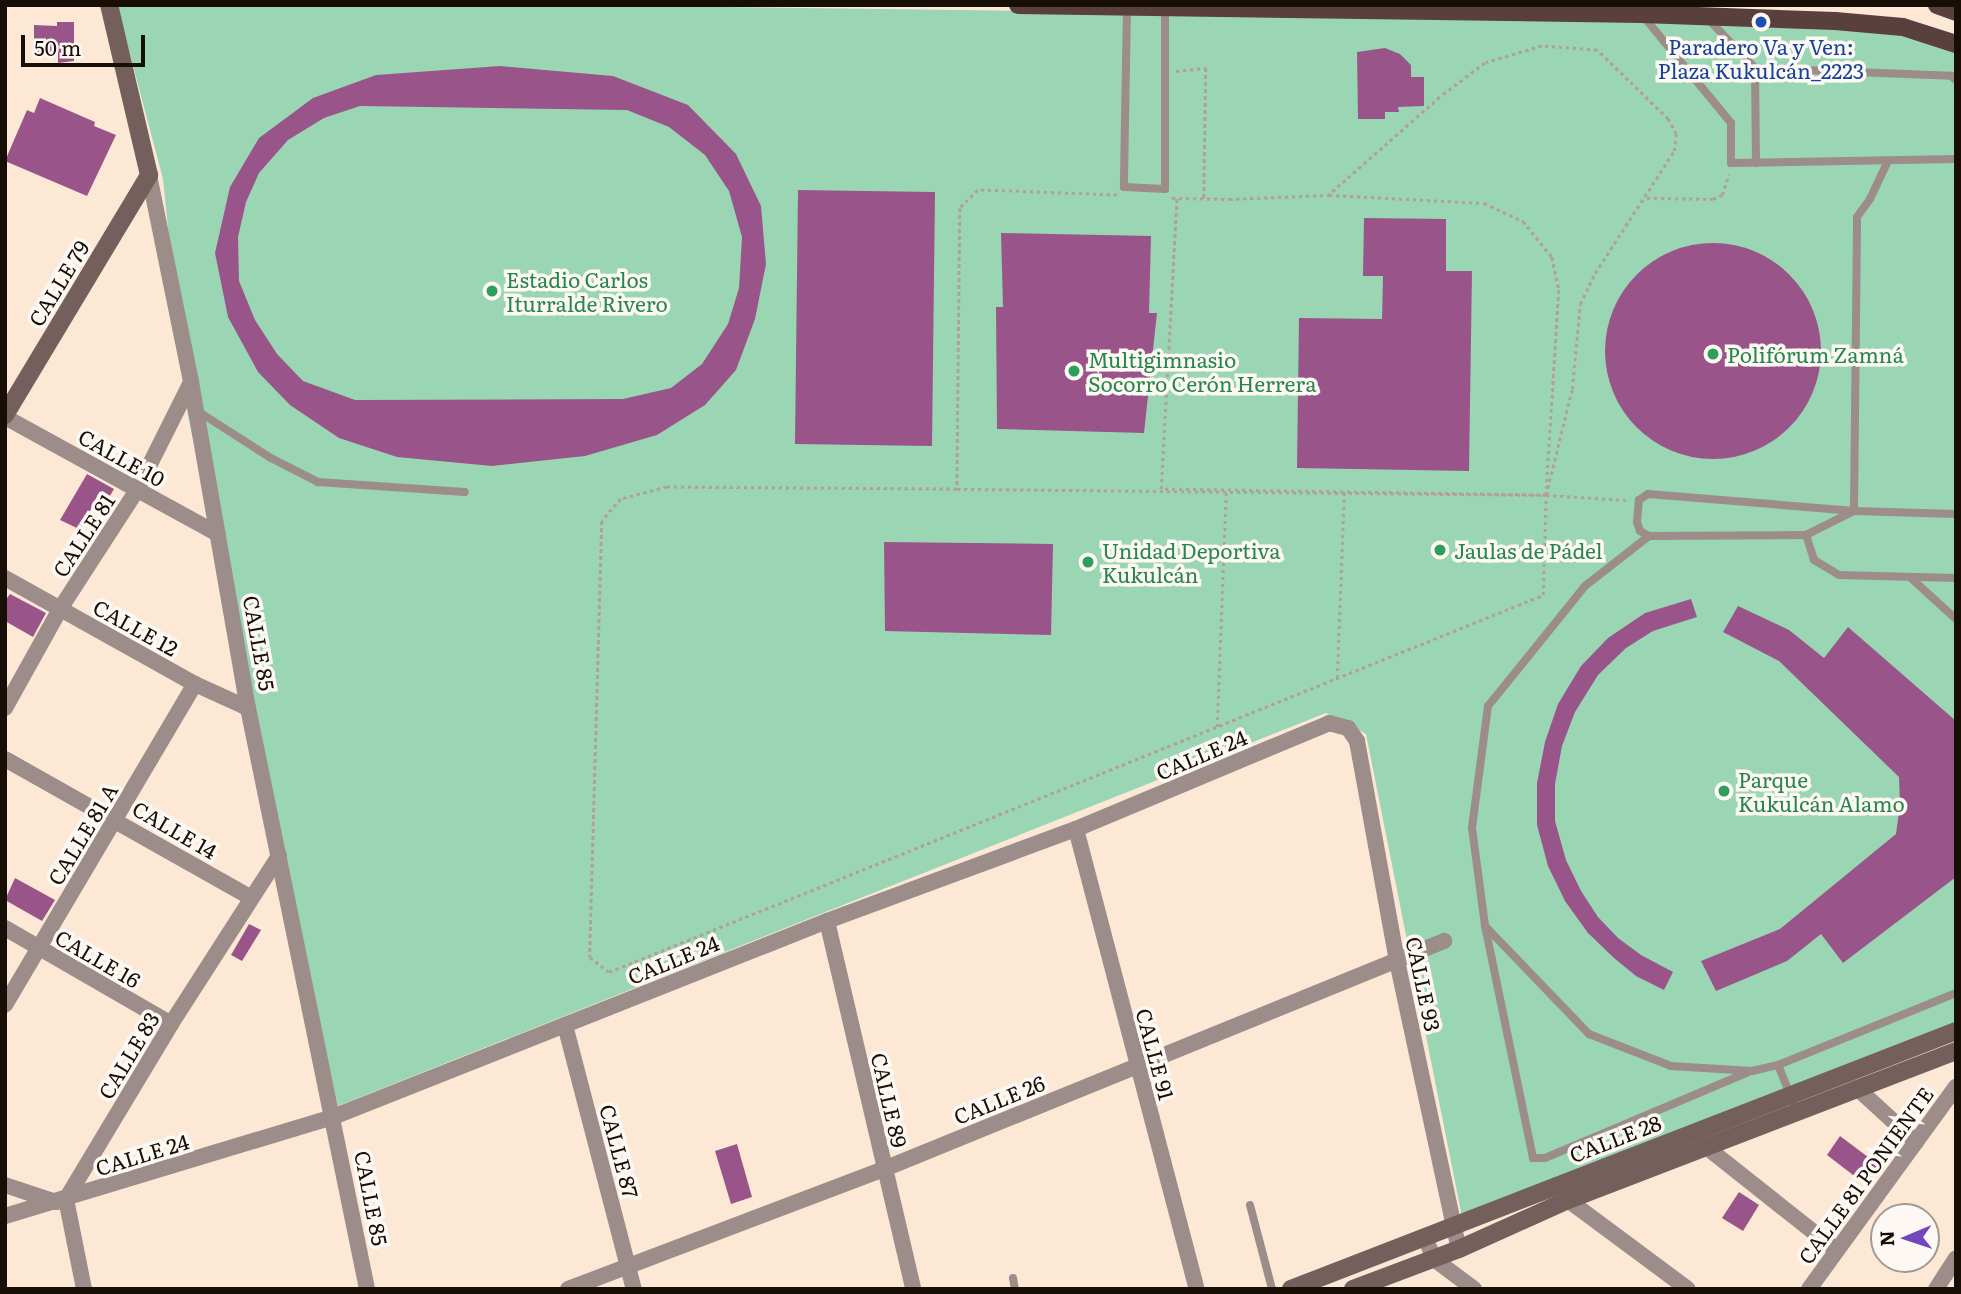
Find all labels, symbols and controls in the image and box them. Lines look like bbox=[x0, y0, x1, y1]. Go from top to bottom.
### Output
marker: Paradero Va y Ven: Plaza Kukulcán_2223 bbox=[1753, 14, 1769, 30]
scale bar bbox=[24, 21, 149, 65]
text: 50 m bbox=[34, 31, 81, 62]
place label: Paradero Va y Ven: Plaza Kukulcán_2223 bbox=[1658, 33, 1864, 83]
street label: CALLE 79 bbox=[23, 236, 93, 330]
place label: Estadio Carlos Iturralde Rivero bbox=[506, 266, 668, 316]
marker: Estadio Carlos Iturralde Rivero bbox=[484, 283, 500, 299]
place label: Polifórum Zamná bbox=[1727, 341, 1904, 367]
place label: Multigimnasio Socorro Cerón Herrera bbox=[1088, 346, 1316, 396]
marker: Polifórum Zamná bbox=[1705, 346, 1721, 362]
marker: Multigimnasio Socorro Cerón Herrera bbox=[1066, 363, 1082, 379]
street label: CALLE 10 bbox=[74, 423, 170, 491]
street label: CALLE 81 bbox=[47, 489, 119, 581]
place label: Unidad Deportiva Kukulcán bbox=[1102, 537, 1281, 587]
place label: Jaulas de Pádel bbox=[1454, 537, 1603, 563]
marker: Jaulas de Pádel bbox=[1432, 542, 1448, 558]
marker: Unidad Deportiva Kukulcán bbox=[1080, 554, 1096, 570]
street label: CALLE 12 bbox=[89, 593, 183, 661]
street label: CALLE 85 bbox=[239, 593, 281, 693]
street label: CALLE 24 bbox=[1152, 724, 1250, 784]
place label: Parque Kukulcán Alamo bbox=[1738, 766, 1905, 816]
street label: CALLE 81 A bbox=[42, 779, 122, 889]
marker: Parque Kukulcán Alamo bbox=[1716, 783, 1732, 799]
street label: CALLE 14 bbox=[128, 795, 222, 863]
street label: CALLE 16 bbox=[51, 924, 145, 992]
street label: CALLE 24 bbox=[624, 929, 722, 989]
street label: CALLE 93 bbox=[1402, 934, 1446, 1034]
street label: CALLE 91 bbox=[1132, 1006, 1180, 1102]
street label: CALLE 83 bbox=[92, 1007, 164, 1103]
street label: CALLE 89 bbox=[867, 1050, 913, 1150]
street label: CALLE 26 bbox=[950, 1069, 1048, 1129]
street label: CALLE 81 PONIENTE bbox=[1792, 1081, 1938, 1269]
street label: CALLE 87 bbox=[595, 1101, 645, 1201]
street label: CALLE 28 bbox=[1566, 1109, 1664, 1167]
street label: CALLE 24 bbox=[92, 1128, 192, 1180]
street label: CALLE 85 bbox=[350, 1148, 394, 1248]
north arrow bbox=[1870, 1203, 1940, 1273]

